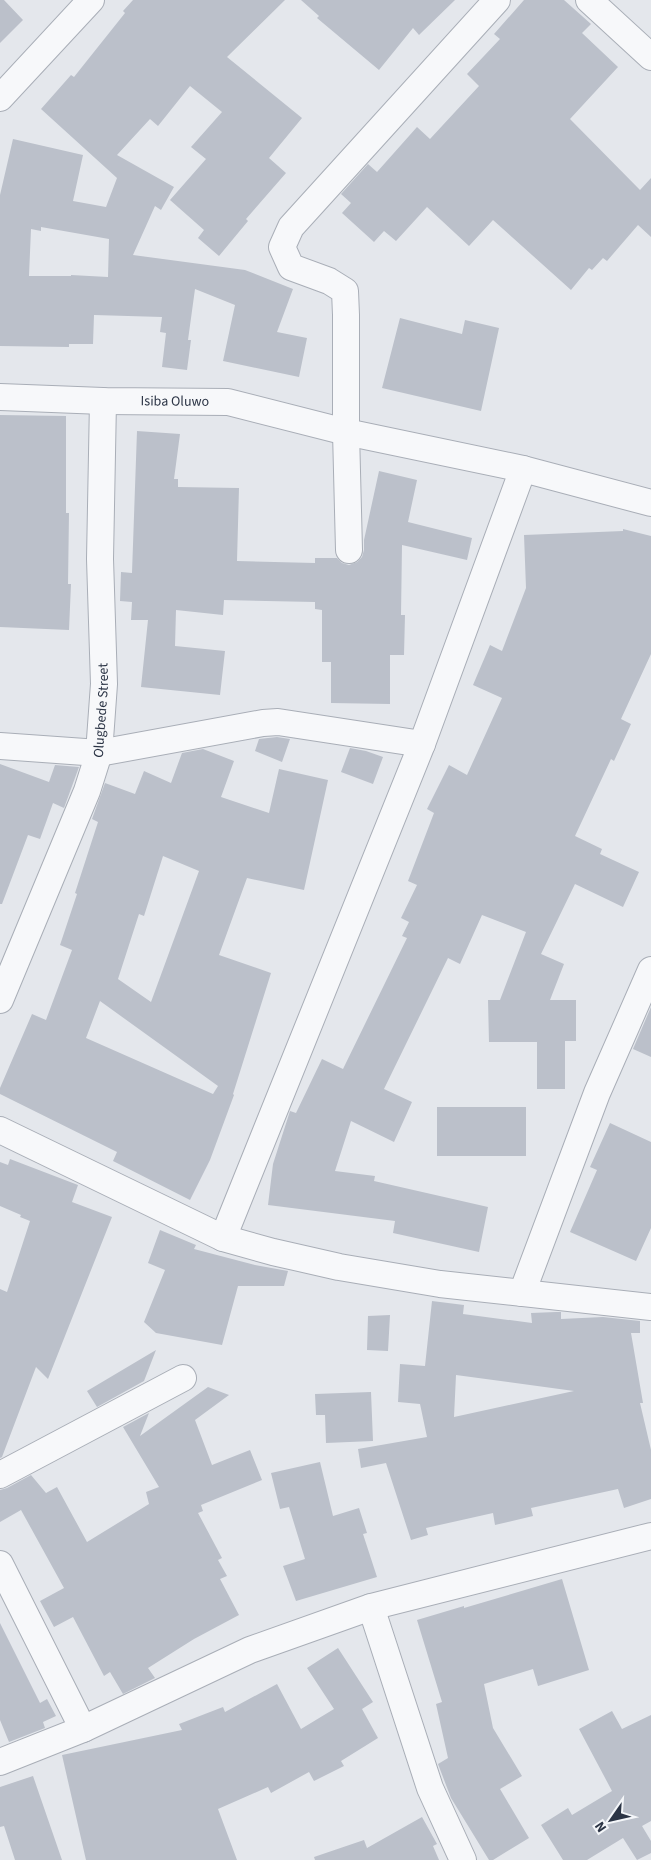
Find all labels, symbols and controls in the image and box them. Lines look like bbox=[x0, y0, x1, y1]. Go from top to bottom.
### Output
street label: Isiba Oluwo bbox=[141, 391, 209, 412]
street label: Olugbede Street bbox=[88, 662, 114, 760]
north arrow bbox=[586, 1795, 636, 1845]
text: N bbox=[590, 1817, 612, 1836]

